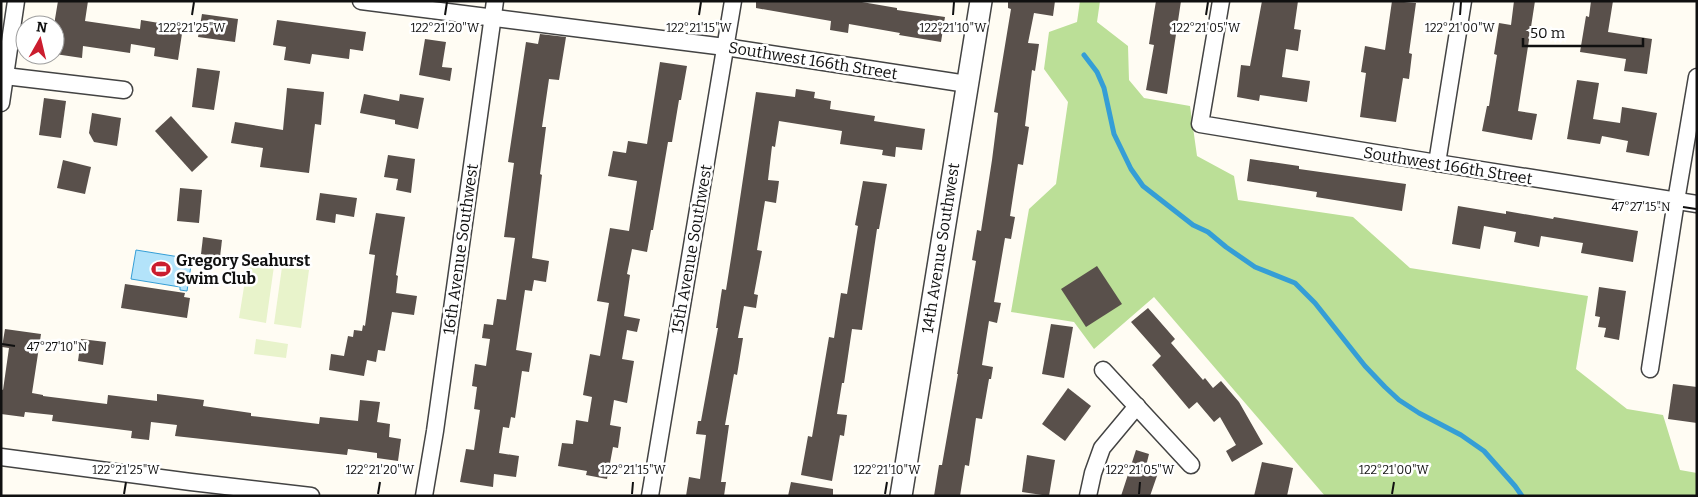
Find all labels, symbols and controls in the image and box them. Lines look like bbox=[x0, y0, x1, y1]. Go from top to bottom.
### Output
north arrow bbox=[15, 15, 65, 65]
scale bar bbox=[1523, 15, 1643, 47]
text: N bbox=[35, 18, 48, 37]
text: 122°21'25"W bbox=[158, 21, 226, 35]
text: 122°21'20"W bbox=[411, 21, 480, 35]
text: 122°21'15"W bbox=[666, 21, 733, 35]
text: 122°21'10"W bbox=[920, 21, 987, 35]
text: 122°21'05"W bbox=[1172, 21, 1241, 35]
text: 122°21'00"W bbox=[1425, 21, 1496, 35]
text: 50 m bbox=[1530, 24, 1566, 42]
street label: Southwest 166th Street bbox=[727, 38, 899, 83]
street label: Southwest 166th Street bbox=[1362, 143, 1534, 188]
street label: 14th Avenue Southwest bbox=[918, 161, 963, 335]
street label: 16th Avenue Southwest bbox=[439, 162, 482, 336]
street label: 15th Avenue Southwest bbox=[667, 163, 716, 335]
text: 47°27'15"N bbox=[1611, 200, 1671, 214]
place label: Gregory Seahurst Swim Club bbox=[176, 251, 311, 288]
sports icon: Gregory Seahurst Swim Club bbox=[150, 258, 172, 280]
text: 47°27'10"N bbox=[27, 340, 88, 354]
text: 122°21'25"W bbox=[92, 463, 160, 477]
text: 122°21'20"W bbox=[346, 463, 415, 477]
text: 122°21'15"W bbox=[600, 463, 667, 477]
text: 122°21'10"W bbox=[854, 463, 921, 477]
text: 122°21'05"W bbox=[1106, 463, 1175, 477]
text: 122°21'00"W bbox=[1359, 463, 1430, 477]

